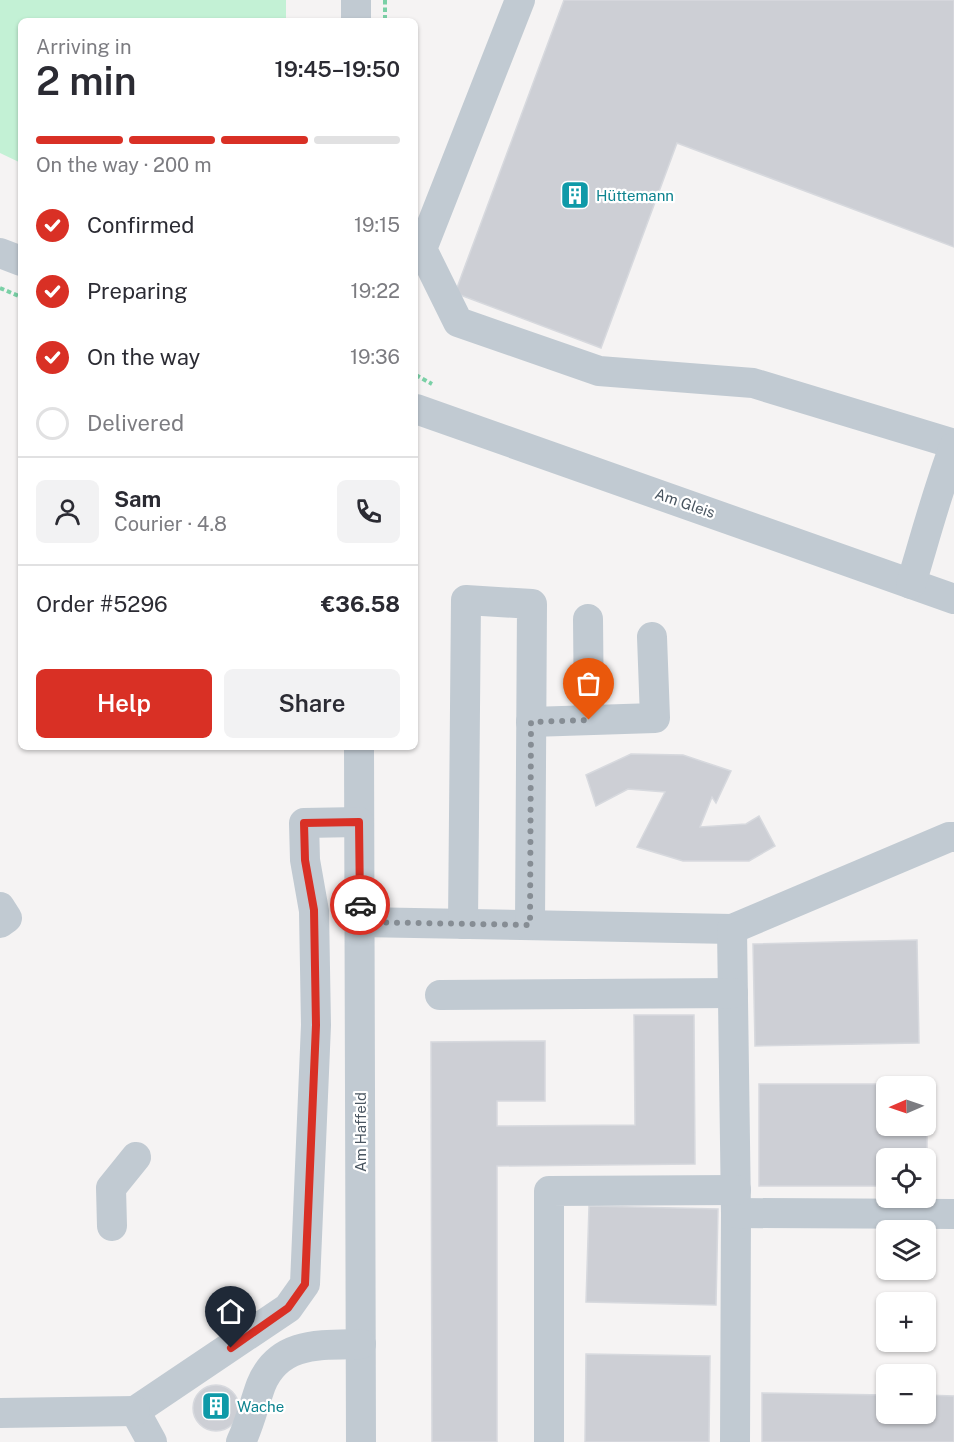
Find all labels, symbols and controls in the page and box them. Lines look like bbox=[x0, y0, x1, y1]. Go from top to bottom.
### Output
text: Arriving in bbox=[36, 35, 131, 59]
text: 19:45–19:50 bbox=[275, 56, 400, 82]
text: 2 min bbox=[36, 58, 137, 104]
text: On the way · 200 m bbox=[36, 153, 212, 177]
building icon: Hüttemann bbox=[559, 179, 591, 211]
place label: Hüttemann bbox=[596, 187, 674, 204]
icon: check bbox=[36, 209, 69, 242]
text: Confirmed bbox=[87, 212, 194, 238]
text: 19:15 bbox=[354, 213, 400, 237]
icon: check bbox=[36, 275, 69, 308]
text: Preparing bbox=[87, 278, 188, 304]
text: 19:22 bbox=[351, 279, 400, 303]
icon: check bbox=[36, 341, 69, 374]
text: On the way bbox=[87, 344, 200, 370]
text: 19:36 bbox=[350, 345, 400, 369]
text: Delivered bbox=[87, 410, 184, 436]
button: person bbox=[36, 480, 99, 543]
button: phone bbox=[337, 480, 400, 543]
street label: Am Gleis bbox=[653, 485, 717, 521]
text: Sam bbox=[114, 486, 161, 512]
text: Courier · 4.8 bbox=[114, 512, 227, 536]
text: Order #5296 bbox=[36, 591, 168, 617]
text: €36.58 bbox=[321, 591, 400, 617]
pin bbox=[563, 658, 614, 720]
icon: bag bbox=[572, 667, 605, 700]
button: Help bbox=[36, 669, 212, 738]
button: Share bbox=[224, 669, 400, 738]
courier bbox=[330, 875, 390, 935]
icon: car bbox=[344, 889, 377, 922]
north arrow bbox=[876, 1076, 936, 1136]
map controls bbox=[876, 1076, 936, 1424]
street label: Am Haffeld bbox=[352, 1092, 369, 1172]
button: locate bbox=[876, 1148, 936, 1208]
button: layers bbox=[876, 1220, 936, 1280]
pin bbox=[205, 1286, 256, 1348]
button: + bbox=[876, 1292, 936, 1352]
icon: home bbox=[214, 1295, 247, 1328]
button: − bbox=[876, 1364, 936, 1424]
building icon: Wache bbox=[200, 1390, 232, 1422]
place label: Wache bbox=[237, 1398, 284, 1415]

